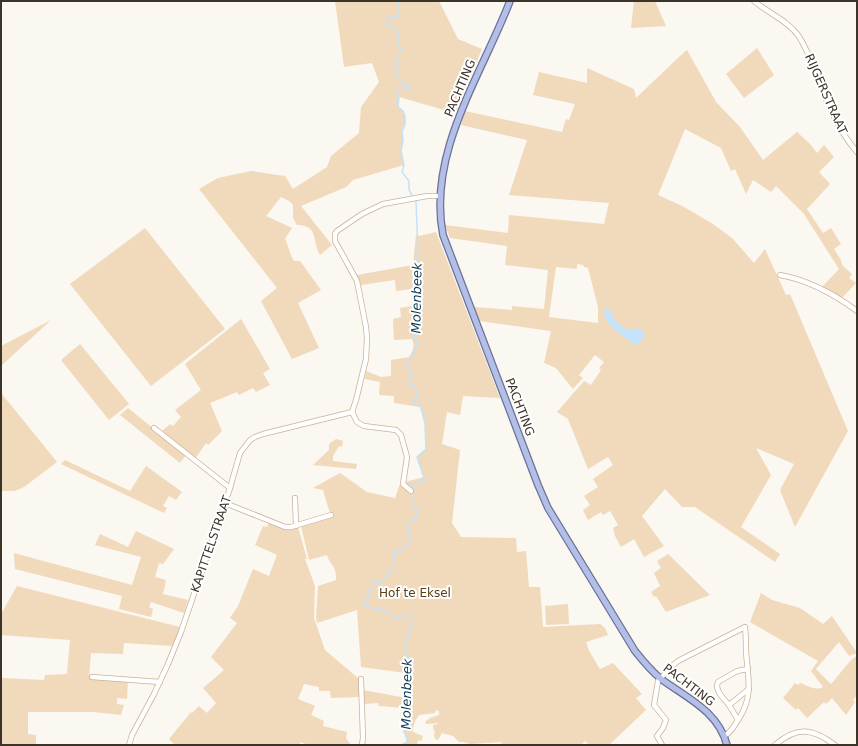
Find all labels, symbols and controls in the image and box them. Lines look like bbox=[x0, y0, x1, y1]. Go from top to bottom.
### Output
street label: RIJGERSTRAAT bbox=[802, 52, 850, 137]
street label: PACHTING bbox=[442, 57, 478, 119]
water label: Molenbeek bbox=[408, 262, 425, 334]
street label: PACHTING bbox=[503, 376, 537, 438]
street label: KAPITTELSTRAAT bbox=[188, 493, 234, 594]
park label: Hof te Eksel bbox=[379, 586, 451, 600]
water label: Molenbeek bbox=[398, 658, 415, 730]
street label: PACHTING bbox=[660, 661, 718, 709]

